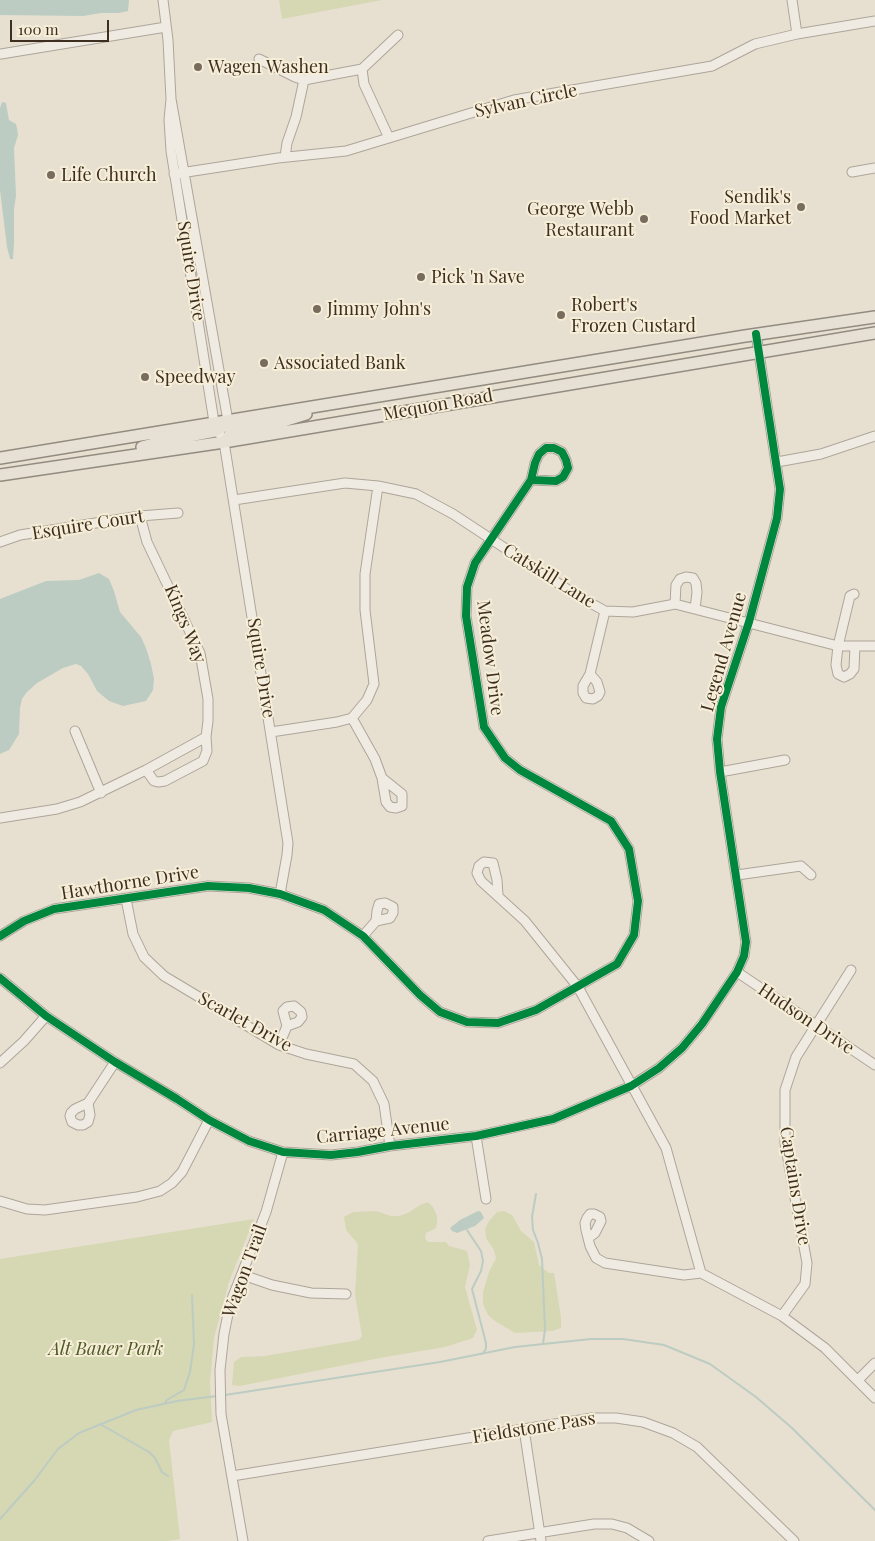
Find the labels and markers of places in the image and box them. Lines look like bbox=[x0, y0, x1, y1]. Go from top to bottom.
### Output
place label: Wagen Washen bbox=[208, 56, 329, 78]
marker: Wagen Washen bbox=[192, 61, 204, 73]
place label: Life Church bbox=[61, 164, 157, 186]
marker: Life Church bbox=[45, 169, 57, 181]
place label: Sendik's Food Market bbox=[689, 186, 791, 228]
place label: George Webb Restaurant bbox=[527, 198, 634, 240]
marker: Sendik's Food Market bbox=[795, 201, 807, 213]
marker: George Webb Restaurant bbox=[638, 213, 650, 225]
place label: Pick 'n Save bbox=[431, 266, 525, 288]
marker: Pick 'n Save bbox=[415, 271, 427, 283]
place label: Robert's Frozen Custard bbox=[571, 294, 696, 336]
place label: Jimmy John's bbox=[327, 298, 431, 320]
marker: Jimmy John's bbox=[311, 303, 323, 315]
marker: Robert's Frozen Custard bbox=[555, 309, 567, 321]
place label: Associated Bank bbox=[274, 352, 406, 374]
marker: Associated Bank bbox=[258, 357, 270, 369]
place label: Speedway bbox=[155, 366, 236, 388]
marker: Speedway bbox=[139, 371, 151, 383]

